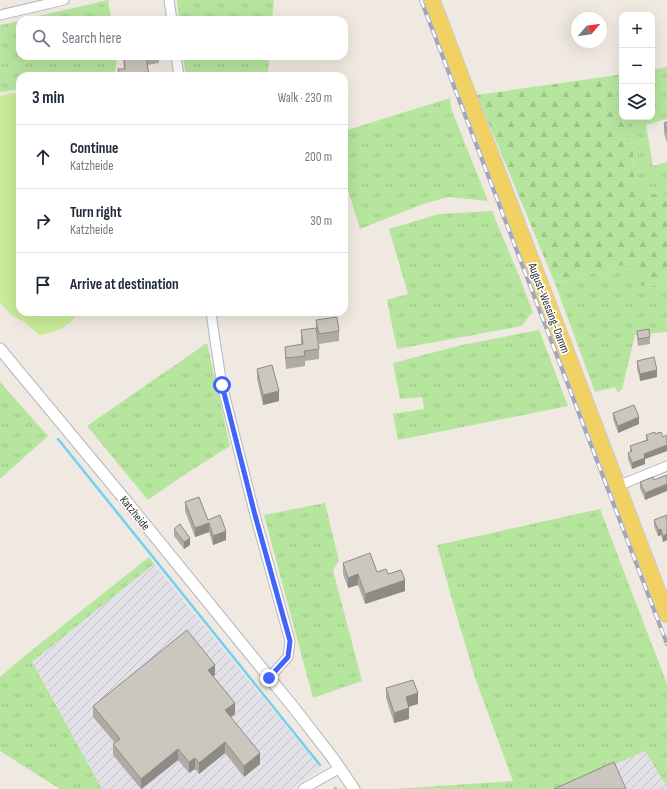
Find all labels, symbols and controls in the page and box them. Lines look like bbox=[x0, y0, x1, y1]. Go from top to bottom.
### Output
north arrow bbox=[571, 12, 607, 48]
map controls bbox=[619, 12, 655, 120]
button: + bbox=[619, 12, 655, 48]
search box bbox=[16, 16, 348, 60]
icon: search bbox=[30, 27, 52, 49]
text: Search here bbox=[62, 29, 122, 48]
button: − bbox=[619, 48, 655, 84]
button: layers bbox=[619, 84, 655, 120]
text: 3 min bbox=[32, 88, 65, 108]
text: Walk · 230 m bbox=[278, 90, 332, 106]
text: Continue bbox=[70, 139, 119, 158]
icon: ahead bbox=[32, 146, 54, 168]
text: 200 m bbox=[305, 149, 332, 165]
text: Katzheide bbox=[70, 158, 113, 174]
text: Turn right bbox=[70, 203, 122, 222]
icon: right bbox=[32, 210, 54, 232]
text: 30 m bbox=[310, 213, 332, 229]
text: Katzheide bbox=[70, 222, 113, 238]
street label: August-Wessing-Damm bbox=[524, 260, 573, 356]
icon: arrive bbox=[32, 274, 54, 296]
text: Arrive at destination bbox=[70, 275, 179, 294]
route start bbox=[213, 376, 231, 394]
street label: Katzheide bbox=[116, 493, 153, 534]
route end bbox=[260, 669, 278, 687]

